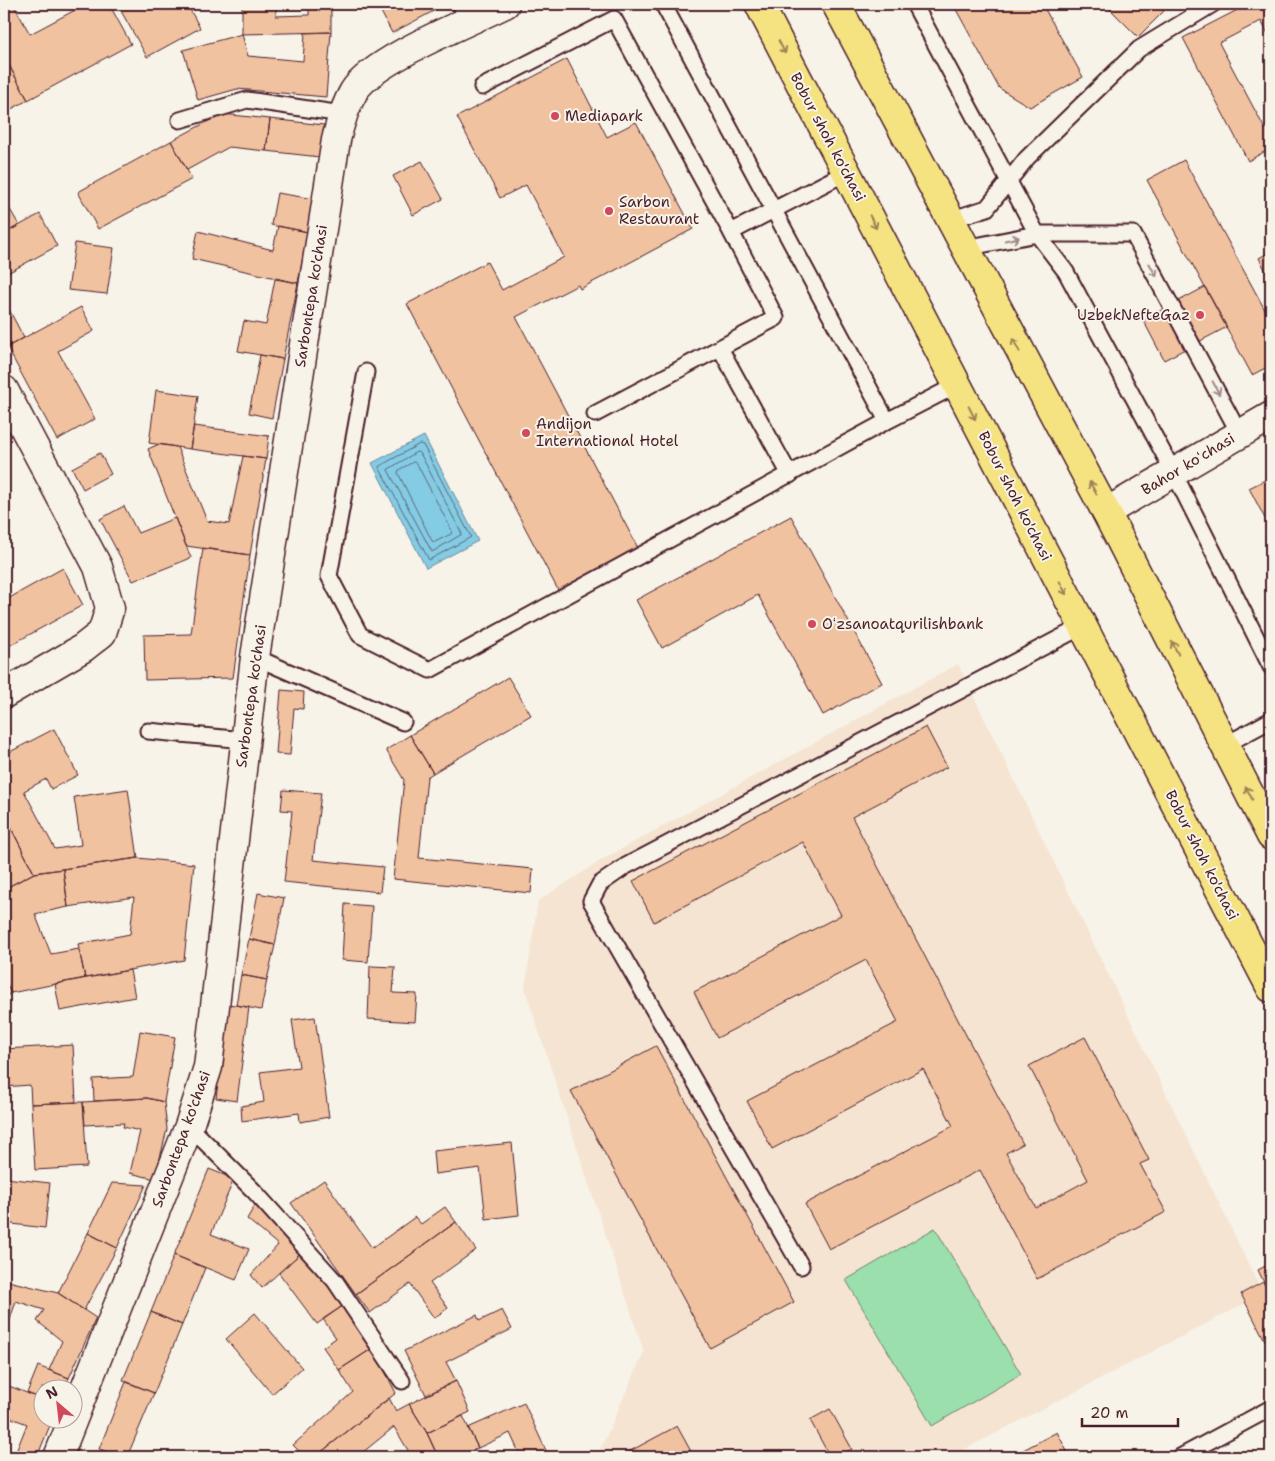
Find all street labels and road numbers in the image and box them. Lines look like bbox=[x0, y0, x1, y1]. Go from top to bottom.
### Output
street label: Bobur shoh ko'chasi bbox=[786, 69, 870, 205]
street label: Sarbontepa ko'chasi bbox=[290, 223, 332, 369]
street label: Bobur shoh ko'chasi bbox=[974, 428, 1056, 564]
street label: Bahor koʻchasi bbox=[1138, 428, 1238, 500]
street label: Sarbontepa ko'chasi bbox=[231, 623, 271, 769]
street label: Bobur shoh ko'chasi bbox=[1161, 787, 1243, 923]
street label: Sarbontepa ko'chasi bbox=[147, 1068, 215, 1210]

